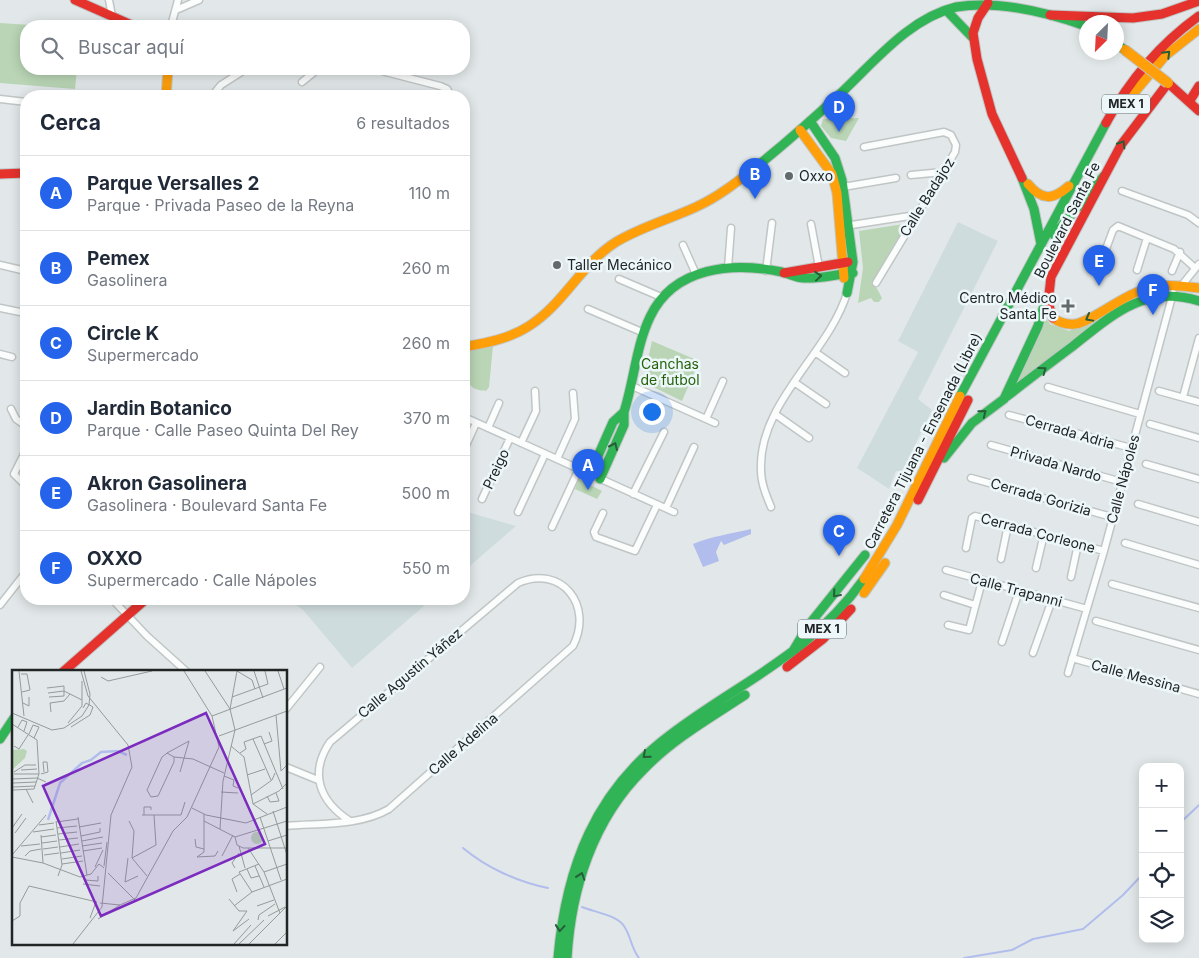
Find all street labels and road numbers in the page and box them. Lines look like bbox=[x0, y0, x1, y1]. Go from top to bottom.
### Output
road number: MEX 1 bbox=[1102, 95, 1150, 114]
street label: Calle Badajoz bbox=[896, 154, 958, 239]
street label: Boulevard Santa Fe bbox=[1030, 159, 1103, 281]
street label: Carretera Tijuana - Ensenada (Libre) bbox=[860, 330, 985, 552]
street label: Cerrada Adria bbox=[1023, 411, 1117, 452]
street label: Calle Nápoles bbox=[1102, 433, 1143, 525]
street label: Privada Nardo bbox=[1008, 442, 1104, 485]
street label: Preigo bbox=[479, 446, 512, 492]
street label: Cerrada Gorizia bbox=[989, 474, 1094, 519]
street label: Cerrada Corleone bbox=[979, 509, 1097, 556]
street label: Calle Trapanni bbox=[968, 569, 1064, 610]
road number: MEX 1 bbox=[798, 620, 846, 638]
street label: Calle Agustin Yáñez bbox=[354, 624, 465, 721]
street label: Calle Messina bbox=[1089, 655, 1183, 696]
street label: Calle Adelina bbox=[425, 709, 501, 778]

